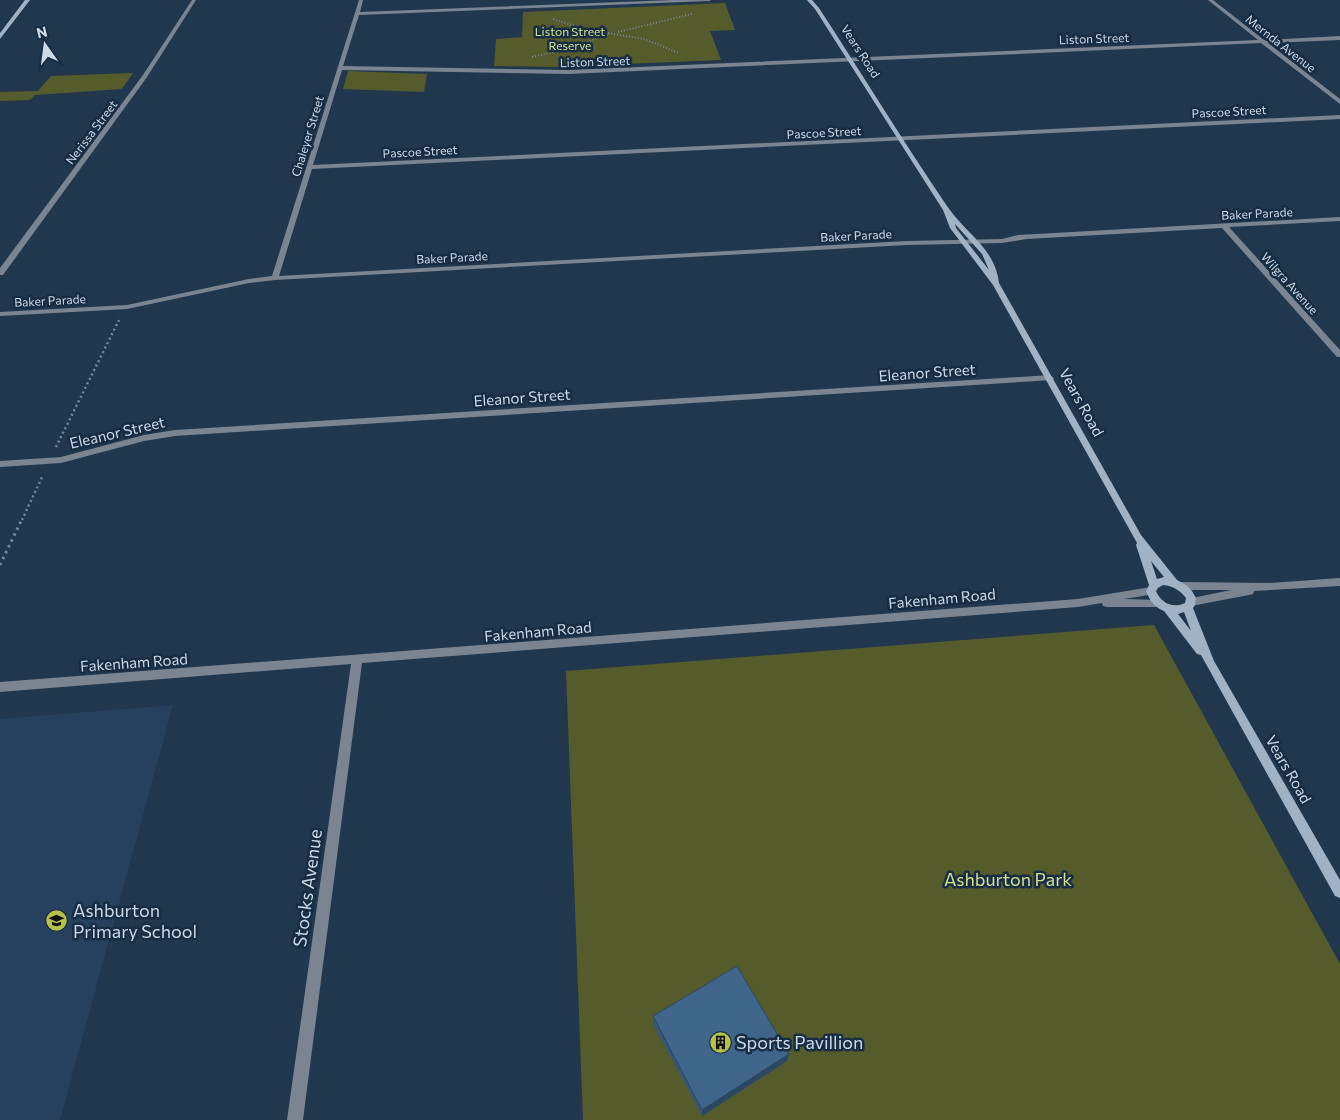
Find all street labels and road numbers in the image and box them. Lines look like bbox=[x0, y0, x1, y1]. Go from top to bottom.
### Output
street label: Mernda Avenue bbox=[1243, 11, 1319, 75]
street label: Vears Road bbox=[839, 22, 883, 80]
street label: Liston Street bbox=[1059, 30, 1130, 46]
street label: Liston Street bbox=[560, 53, 631, 69]
street label: Chaleyer Street bbox=[288, 94, 326, 178]
street label: Nerissa Street bbox=[62, 97, 120, 167]
street label: Pascoe Street bbox=[1191, 102, 1267, 120]
street label: Pascoe Street bbox=[786, 123, 862, 141]
street label: Pascoe Street bbox=[382, 142, 458, 160]
street label: Baker Parade bbox=[1221, 204, 1293, 222]
street label: Baker Parade bbox=[820, 226, 892, 244]
street label: Baker Parade bbox=[416, 248, 488, 266]
street label: Wilgra Avenue bbox=[1259, 249, 1321, 317]
street label: Baker Parade bbox=[14, 291, 86, 309]
street label: Eleanor Street bbox=[878, 360, 976, 384]
street label: Vears Road bbox=[1056, 365, 1108, 439]
street label: Eleanor Street bbox=[473, 385, 571, 409]
street label: Eleanor Street bbox=[68, 412, 166, 452]
street label: Fakenham Road bbox=[887, 584, 997, 612]
street label: Fakenham Road bbox=[483, 617, 593, 645]
street label: Fakenham Road bbox=[80, 649, 188, 675]
street label: Vears Road bbox=[1262, 732, 1316, 806]
street label: Stocks Avenue bbox=[288, 828, 326, 948]

